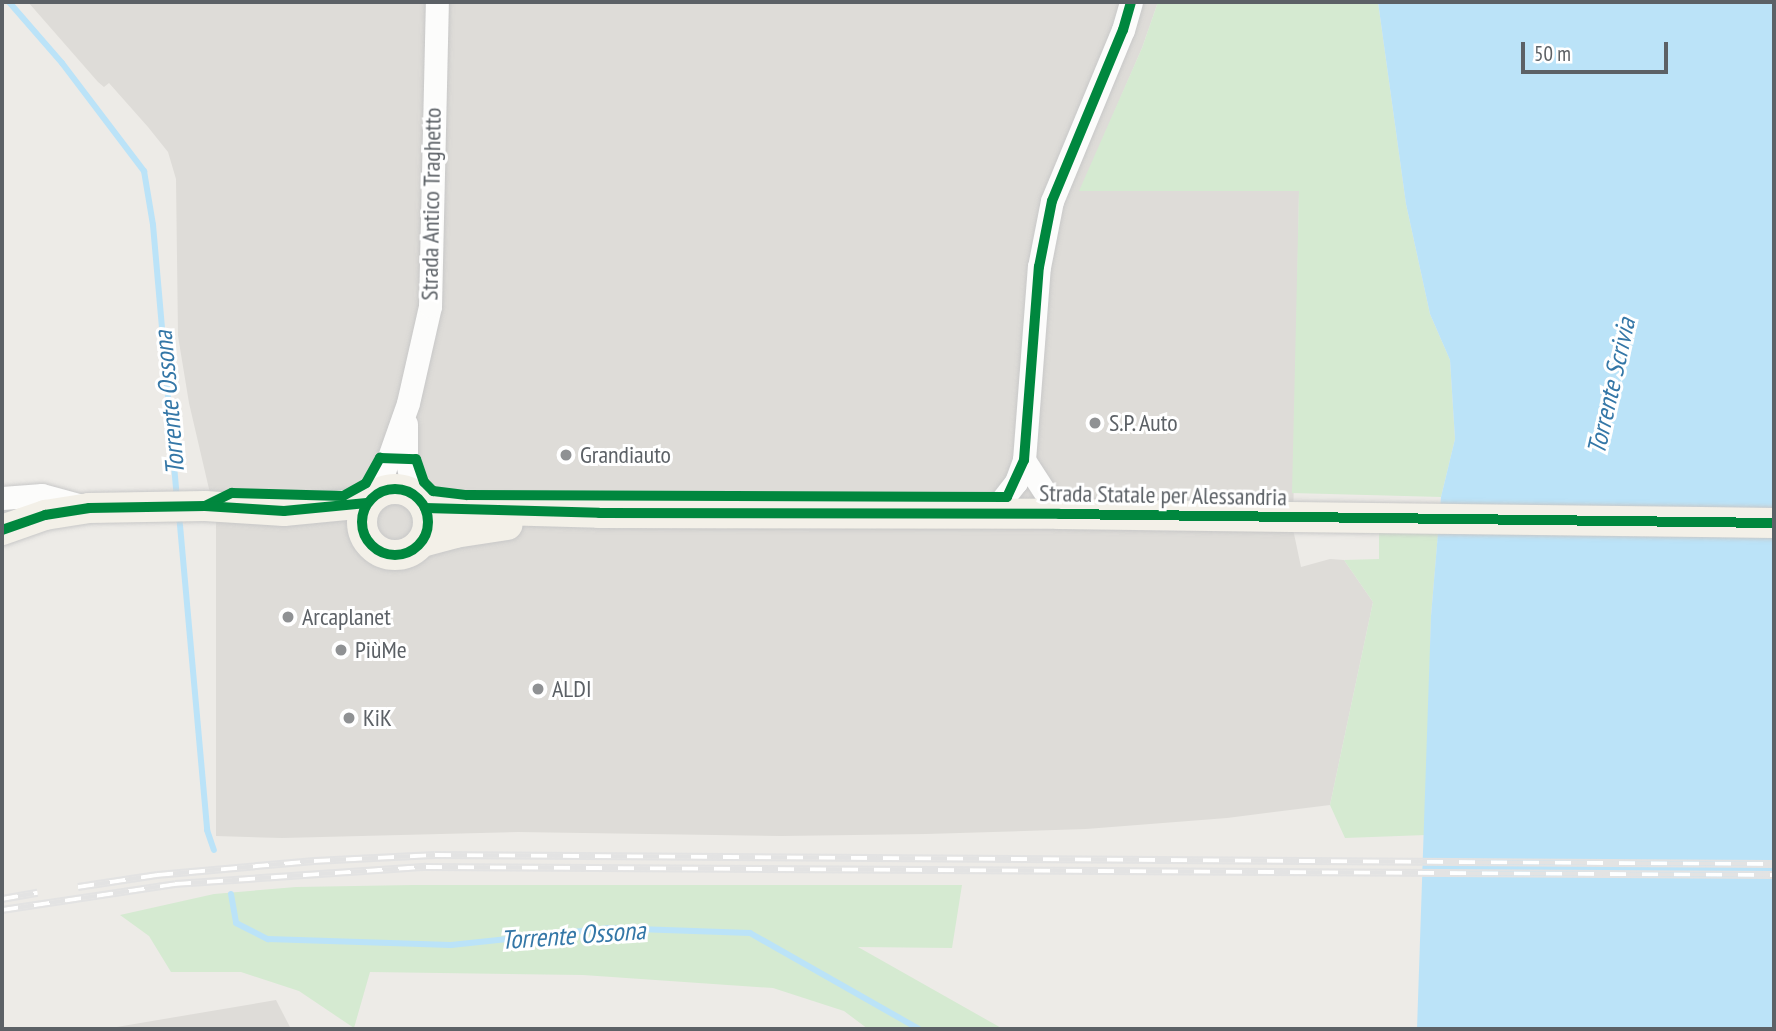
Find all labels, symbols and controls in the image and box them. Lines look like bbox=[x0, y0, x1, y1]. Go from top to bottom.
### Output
scale bar bbox=[1524, 28, 1671, 72]
text: 50 m bbox=[1534, 40, 1571, 67]
street label: Strada Antico Traghetto bbox=[415, 107, 447, 301]
water label: Torrente Scrivia bbox=[1580, 315, 1642, 457]
water label: Torrente Ossona bbox=[147, 330, 191, 476]
place label: S.P. Auto bbox=[1109, 409, 1180, 437]
marker: S.P. Auto bbox=[1087, 415, 1103, 431]
place label: Grandiauto bbox=[580, 441, 671, 469]
marker: Grandiauto bbox=[558, 447, 574, 463]
street label: Strada Statale per Alessandria bbox=[1039, 478, 1287, 512]
place label: Arcaplanet bbox=[302, 603, 391, 631]
marker: Arcaplanet bbox=[280, 609, 296, 625]
place label: PiùMe bbox=[355, 636, 407, 664]
marker: PiùMe bbox=[333, 642, 349, 658]
place label: ALDI bbox=[552, 675, 592, 703]
marker: ALDI bbox=[530, 681, 546, 697]
place label: KiK bbox=[363, 704, 392, 732]
marker: KiK bbox=[341, 710, 357, 726]
water label: Torrente Ossona bbox=[500, 914, 646, 956]

